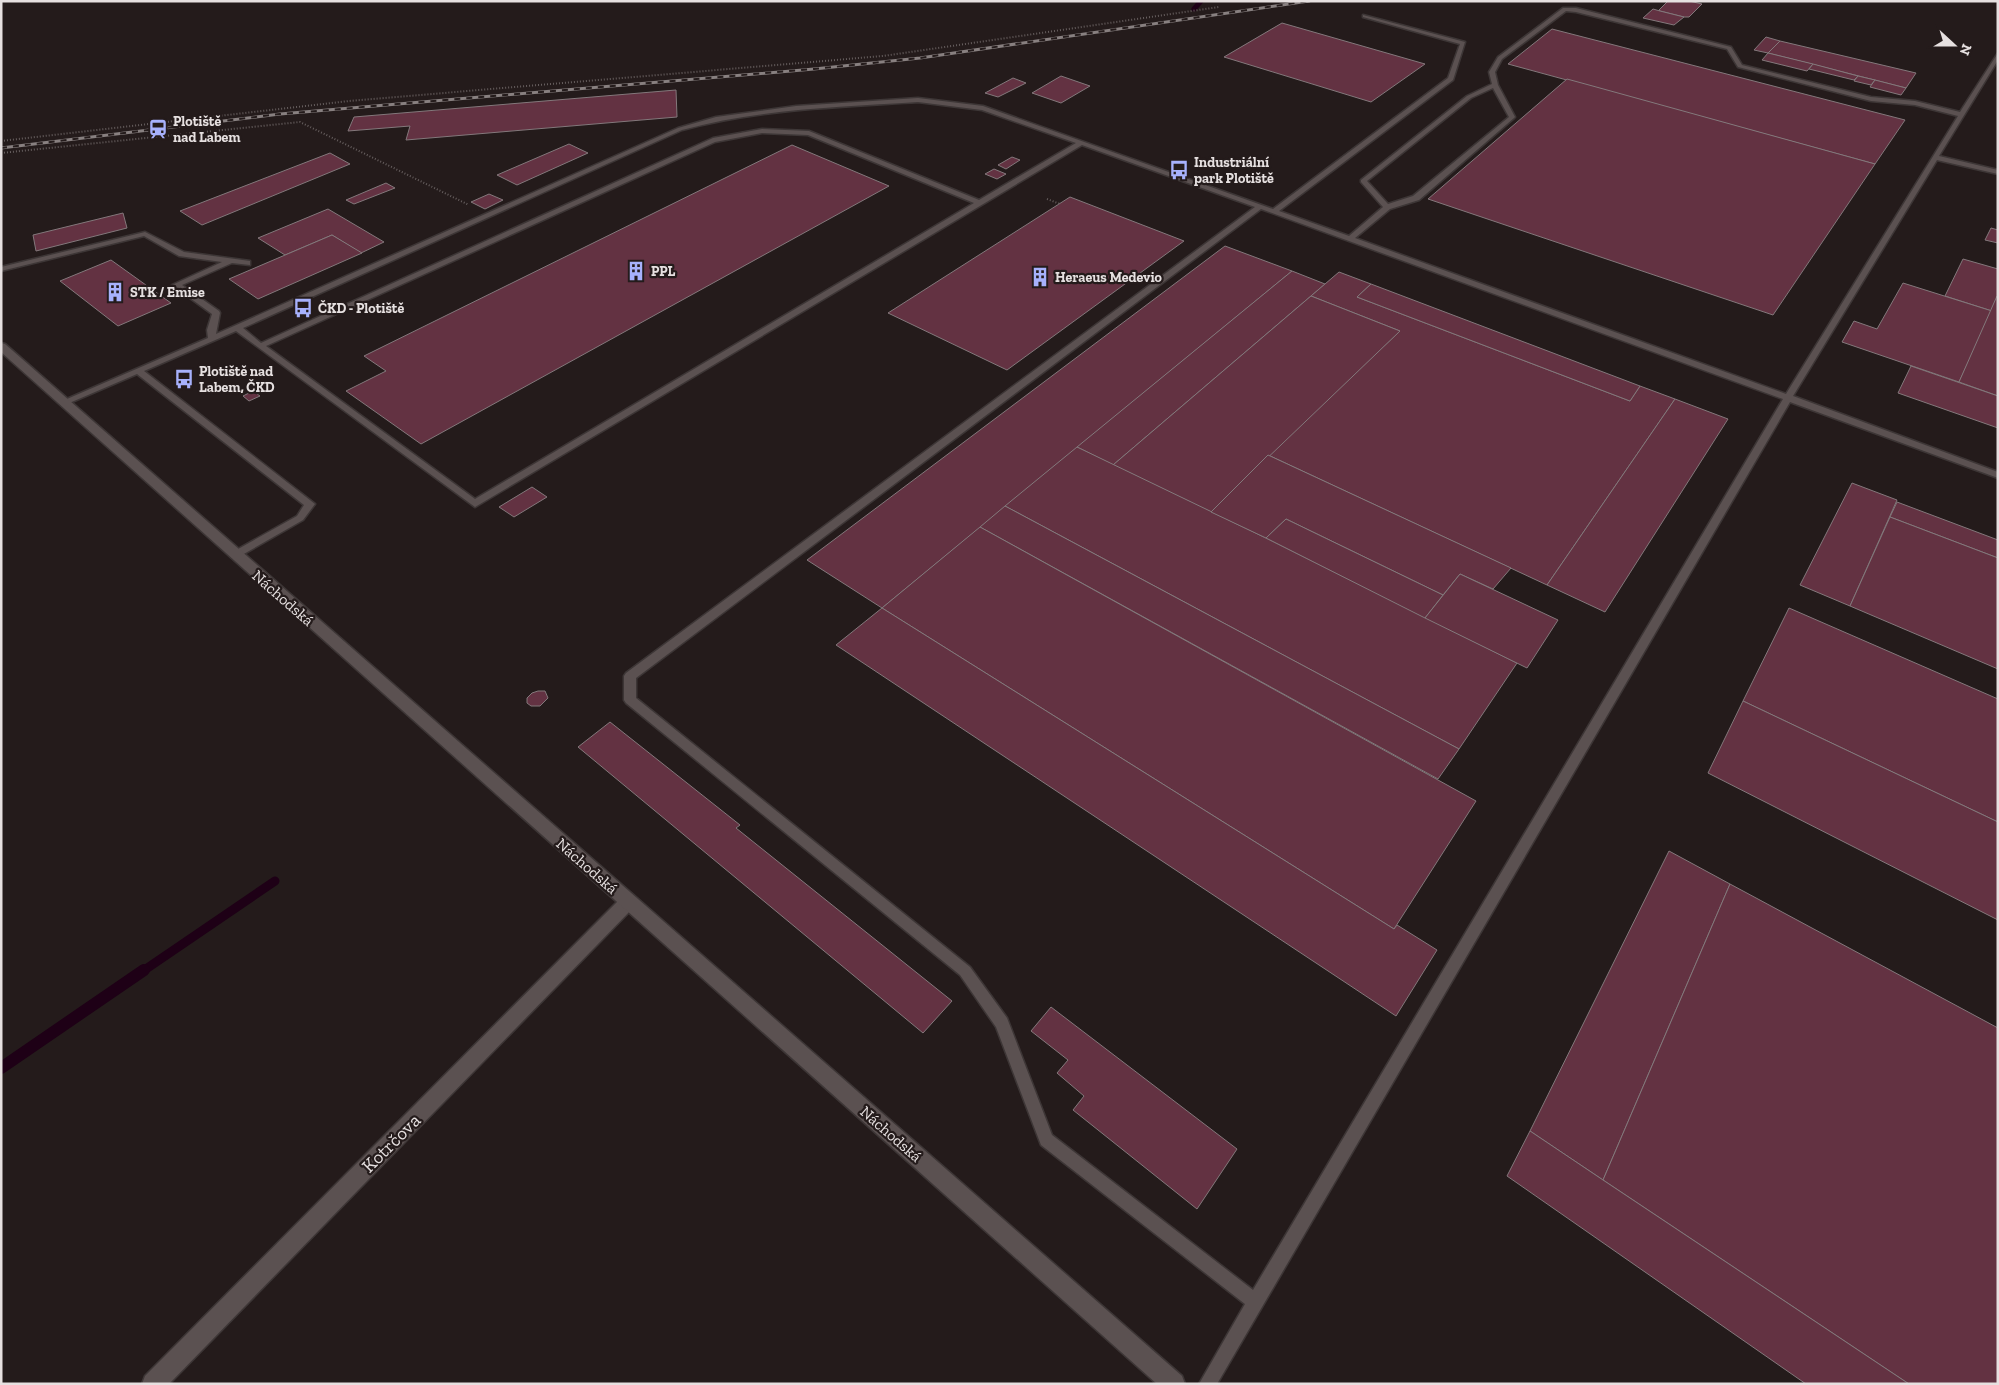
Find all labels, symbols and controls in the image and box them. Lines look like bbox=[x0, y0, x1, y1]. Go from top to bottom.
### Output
north arrow bbox=[1929, 20, 1979, 70]
text: N bbox=[1956, 41, 1976, 58]
place label: Plotiště nad Labem bbox=[173, 113, 241, 146]
station icon: Plotiště nad Labem bbox=[147, 118, 169, 140]
place label: Industriální park Plotiště bbox=[1194, 154, 1274, 187]
bus stop icon: Industriální park Plotiště bbox=[1168, 159, 1190, 181]
building icon: PPL bbox=[625, 260, 647, 282]
place label: PPL bbox=[651, 263, 676, 280]
building icon: Heraeus Medevio bbox=[1029, 266, 1051, 288]
place label: Heraeus Medevio bbox=[1055, 269, 1163, 286]
building icon: STK / Emise bbox=[104, 281, 126, 303]
place label: STK / Emise bbox=[130, 284, 205, 301]
bus stop icon: ČKD - Plotiště bbox=[292, 297, 314, 319]
place label: ČKD - Plotiště bbox=[318, 300, 404, 317]
place label: Plotiště nad Labem, ČKD bbox=[199, 363, 275, 396]
bus stop icon: Plotiště nad Labem, ČKD bbox=[173, 368, 195, 390]
street label: Náchodská bbox=[248, 566, 318, 630]
street label: Náchodská bbox=[552, 834, 622, 898]
street label: Náchodská bbox=[856, 1102, 926, 1166]
street label: Kotrčova bbox=[357, 1109, 425, 1177]

